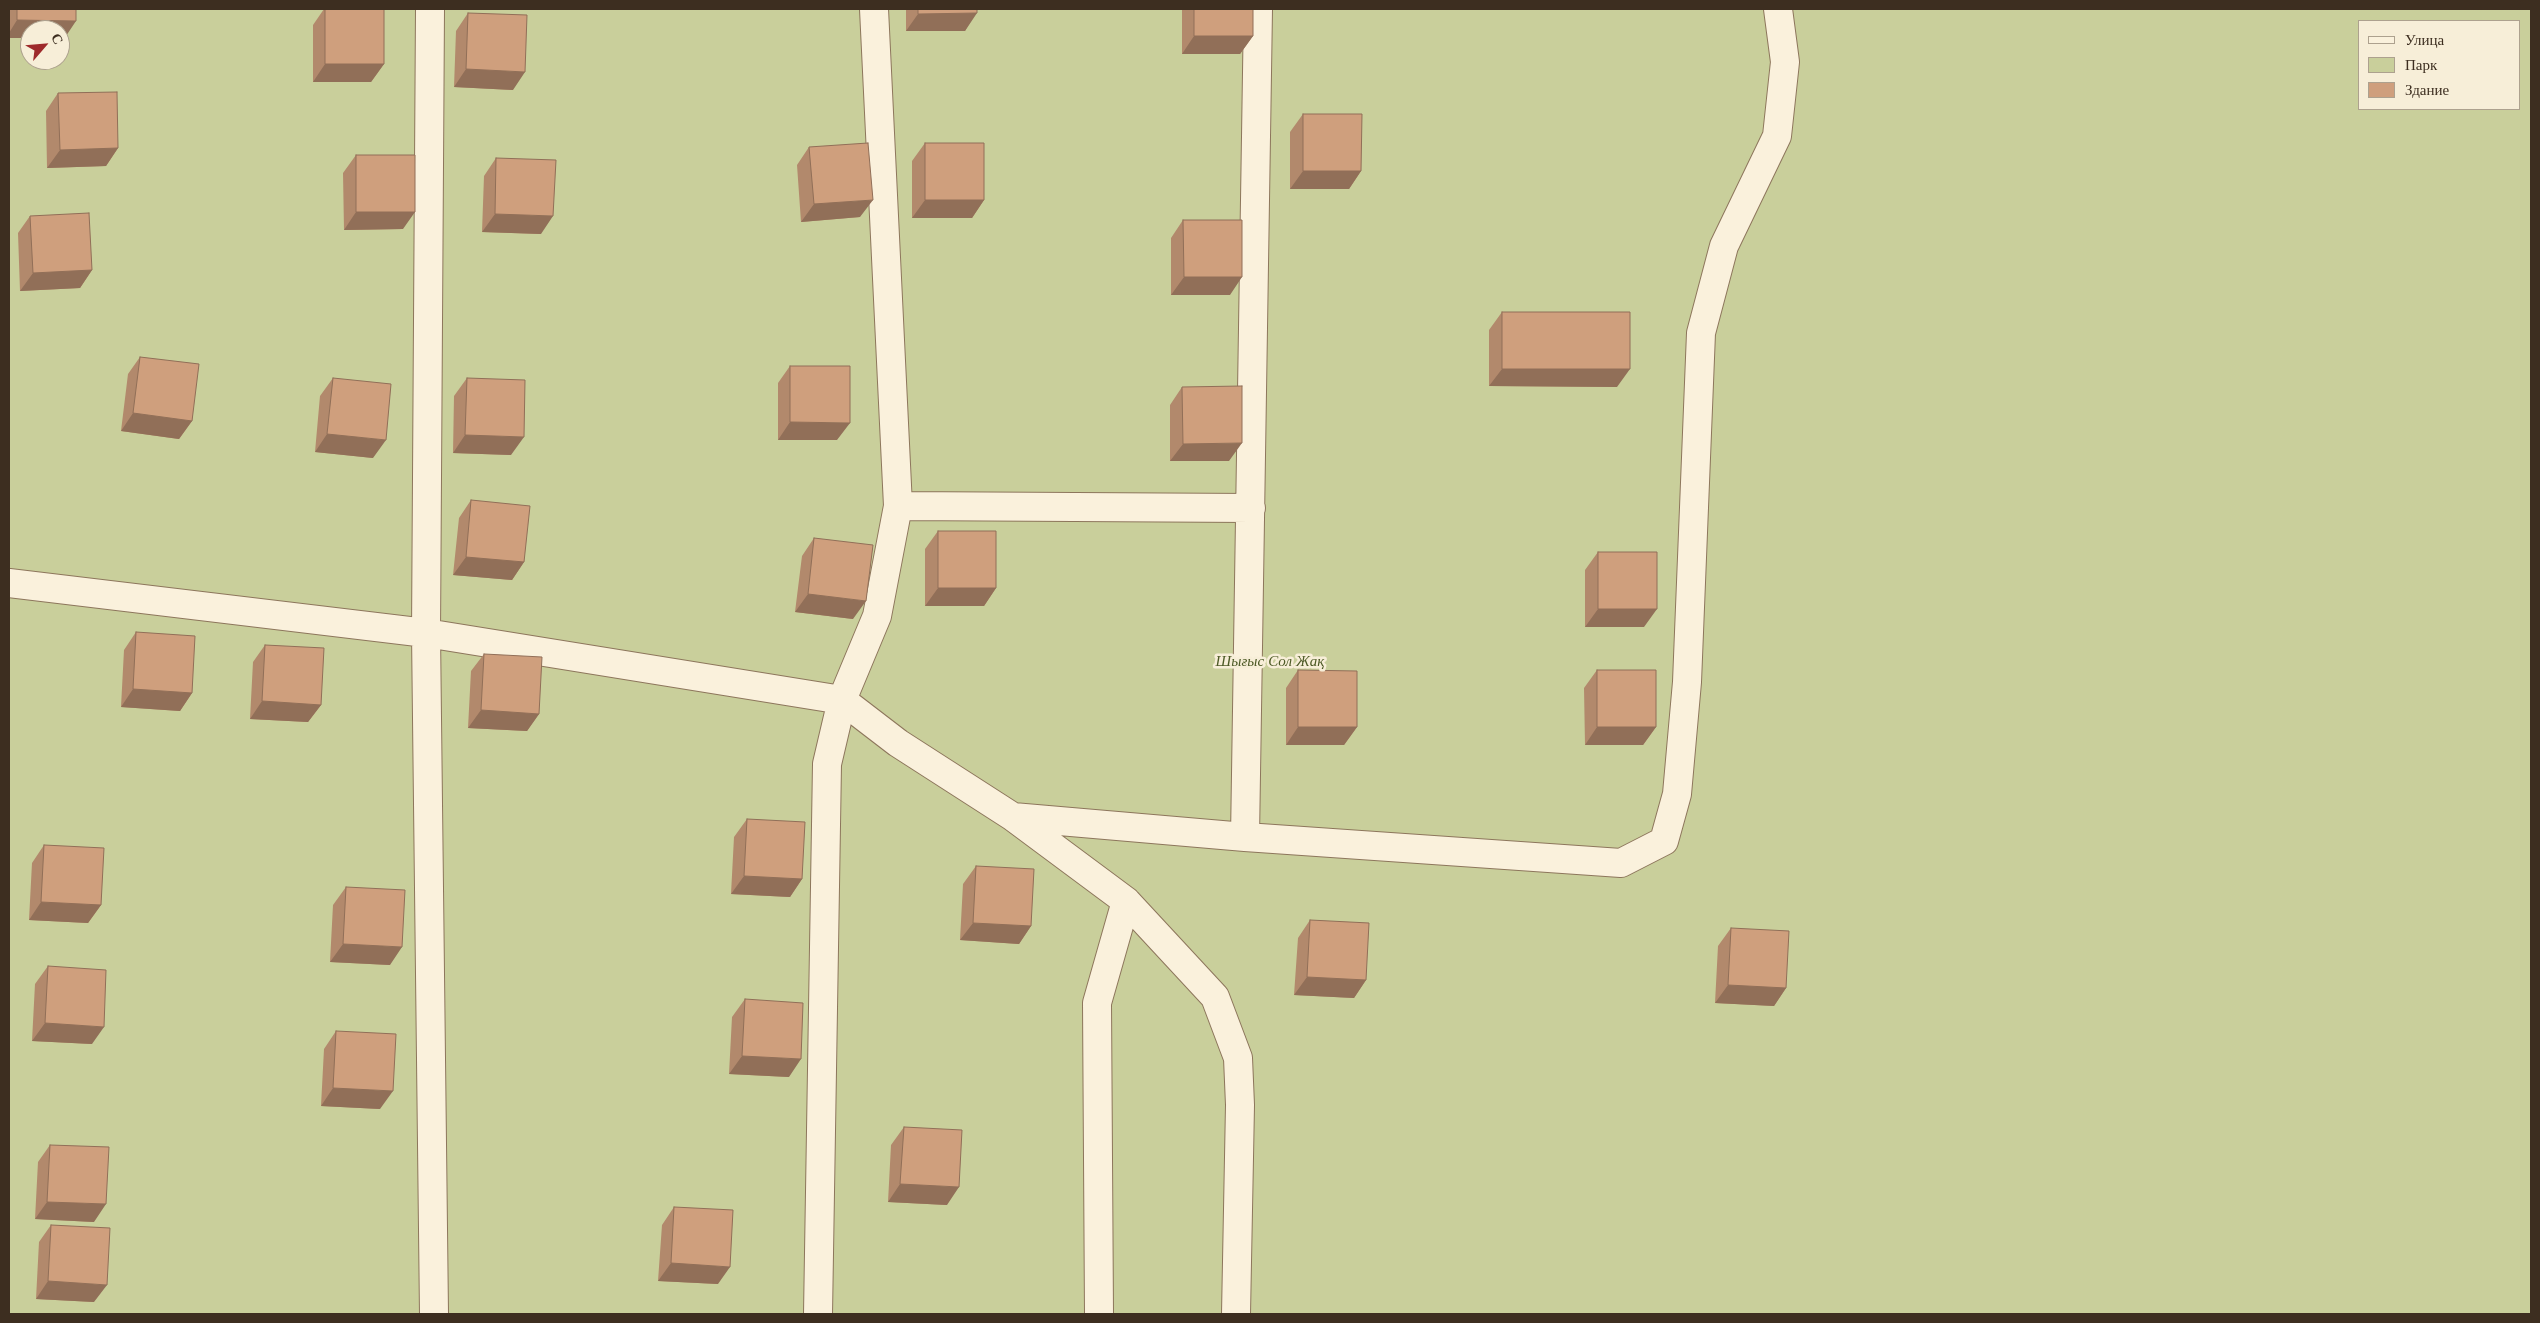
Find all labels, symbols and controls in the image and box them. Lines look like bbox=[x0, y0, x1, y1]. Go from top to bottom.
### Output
north arrow bbox=[20, 20, 70, 70]
legend bbox=[2358, 20, 2520, 110]
text: С bbox=[47, 30, 68, 47]
text: Улица bbox=[2405, 30, 2444, 49]
text: Парк bbox=[2405, 55, 2437, 74]
text: Здание bbox=[2405, 80, 2449, 99]
park label: Шығыс Сол Жақ bbox=[1216, 653, 1324, 671]

